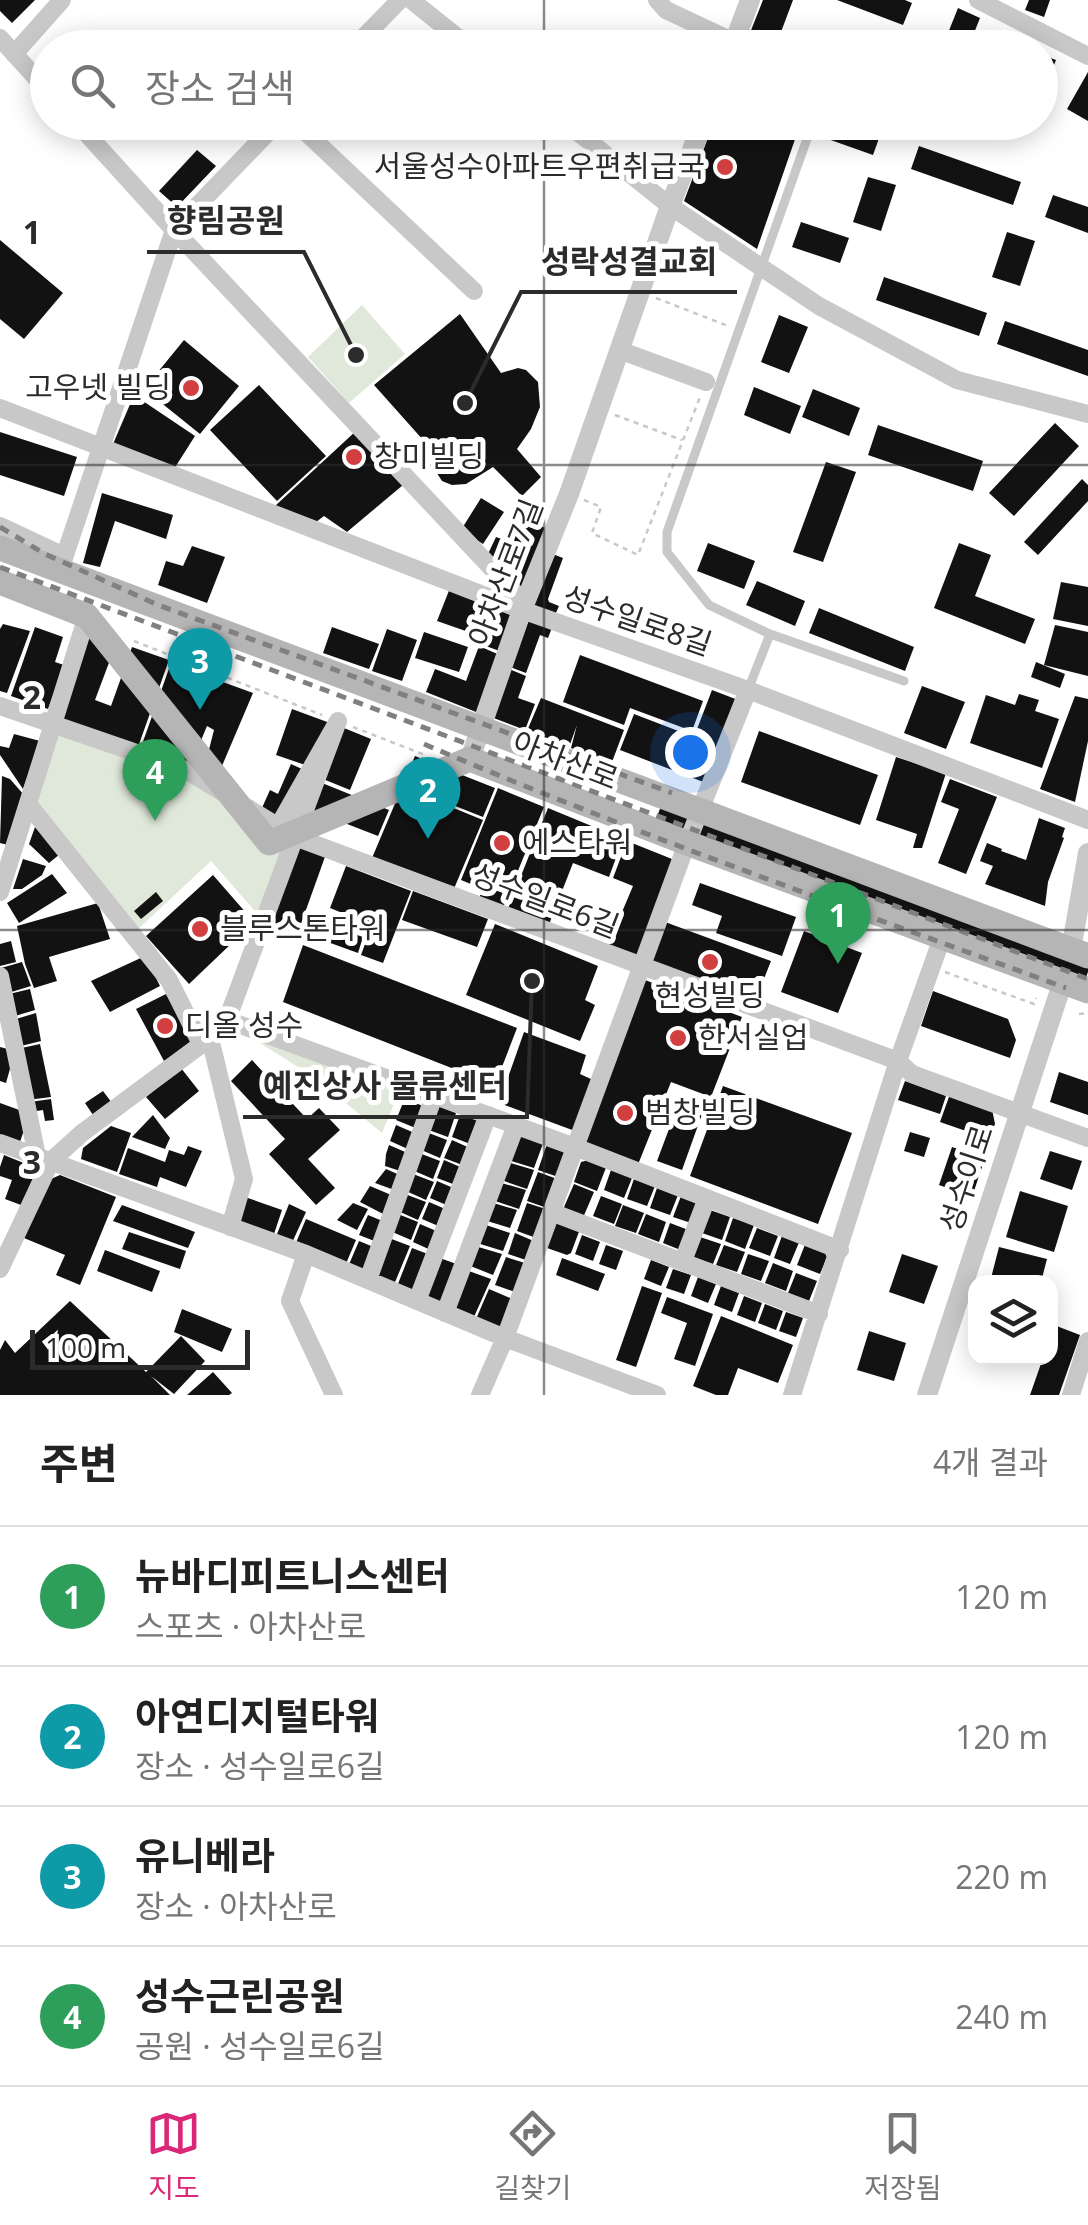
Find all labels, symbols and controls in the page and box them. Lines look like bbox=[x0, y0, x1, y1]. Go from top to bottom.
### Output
search box bbox=[30, 30, 1058, 140]
icon: search bbox=[65, 58, 120, 113]
text: 장소 검색 bbox=[145, 61, 295, 113]
place label: 서울성수아파트우편취급국 bbox=[374, 145, 705, 186]
marker: 서울성수아파트우편취급국 bbox=[714, 156, 736, 178]
callout: 향림공원 bbox=[147, 190, 304, 252]
text: 향림공원 bbox=[167, 198, 285, 241]
text: 1 bbox=[23, 210, 41, 253]
callout: 성락성결교회 bbox=[521, 230, 737, 292]
text: 성락성결교회 bbox=[541, 239, 717, 282]
place label: 고우넷 빌딩 bbox=[25, 366, 171, 407]
marker: 고우넷 빌딩 bbox=[180, 377, 202, 399]
place label: 창미빌딩 bbox=[374, 435, 484, 476]
marker: 창미빌딩 bbox=[343, 446, 365, 468]
street label: 아차산로7길 bbox=[458, 493, 552, 652]
street label: 성수일로8길 bbox=[557, 575, 718, 664]
pin: 3 bbox=[168, 628, 232, 710]
text: 2 bbox=[23, 675, 41, 718]
street label: 아차산로 bbox=[507, 721, 624, 799]
your location bbox=[665, 727, 716, 778]
pin: 4 bbox=[122, 738, 188, 821]
pin: 2 bbox=[396, 756, 460, 839]
place label: 에스타워 bbox=[522, 821, 632, 862]
marker: 에스타워 bbox=[491, 832, 513, 854]
street label: 성수일로6길 bbox=[466, 853, 625, 947]
pin: 1 bbox=[806, 882, 870, 964]
place label: 블루스톤타워 bbox=[220, 907, 386, 948]
marker: 블루스톤타워 bbox=[189, 918, 211, 940]
marker: 현성빌딩 bbox=[699, 951, 721, 973]
place label: 현성빌딩 bbox=[655, 974, 765, 1015]
place label: 디올 성수 bbox=[185, 1004, 303, 1045]
marker: 디올 성수 bbox=[154, 1015, 176, 1037]
place label: 한서실업 bbox=[698, 1016, 808, 1057]
marker: 한서실업 bbox=[667, 1027, 689, 1049]
callout: 예진상사 물류센터 bbox=[243, 1055, 527, 1117]
text: 예진상사 물류센터 bbox=[263, 1063, 507, 1106]
place label: 범창빌딩 bbox=[645, 1091, 755, 1132]
marker: 범창빌딩 bbox=[614, 1102, 636, 1124]
street label: 성수이로 bbox=[929, 1120, 1002, 1237]
text: 3 bbox=[23, 1140, 41, 1183]
map controls bbox=[968, 1275, 1058, 1365]
button: layers bbox=[968, 1275, 1058, 1365]
scale bar bbox=[30, 1325, 250, 1370]
text: 100 m bbox=[45, 1328, 126, 1366]
text: 주변 bbox=[40, 1434, 117, 1491]
text: 4개 결과 bbox=[933, 1440, 1048, 1483]
text: 뉴바디피트니스센터 bbox=[135, 1549, 450, 1601]
text: 1 bbox=[63, 1575, 82, 1618]
text: 120 m bbox=[955, 1575, 1048, 1618]
text: 스포츠 · 아차산로 bbox=[135, 1604, 366, 1647]
text: 아연디지털타워 bbox=[135, 1689, 380, 1741]
text: 2 bbox=[63, 1715, 82, 1758]
text: 120 m bbox=[955, 1715, 1048, 1758]
text: 장소 · 성수일로6길 bbox=[135, 1744, 384, 1787]
text: 유니베라 bbox=[135, 1829, 275, 1881]
text: 3 bbox=[63, 1855, 82, 1898]
text: 220 m bbox=[955, 1855, 1048, 1898]
text: 장소 · 아차산로 bbox=[135, 1884, 337, 1927]
text: 성수근린공원 bbox=[135, 1969, 345, 2021]
text: 4 bbox=[63, 1995, 82, 2038]
text: 240 m bbox=[955, 1995, 1048, 2038]
text: 공원 · 성수일로6길 bbox=[135, 2024, 384, 2067]
tab: 지도 bbox=[146, 2106, 201, 2206]
tab: 길찾기 bbox=[494, 2106, 572, 2206]
tab: 저장됨 bbox=[864, 2106, 942, 2206]

